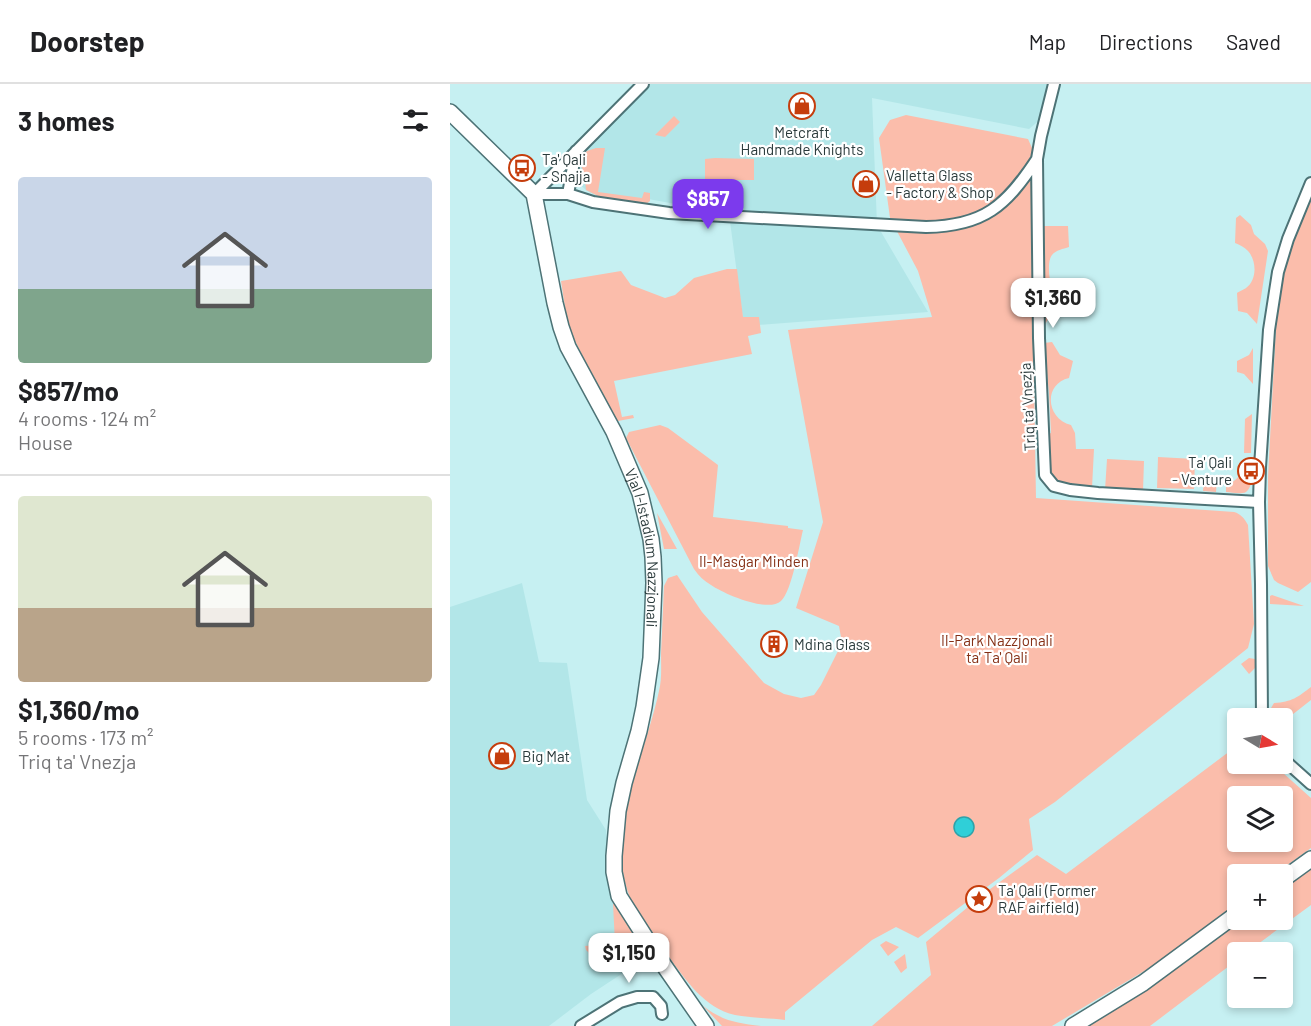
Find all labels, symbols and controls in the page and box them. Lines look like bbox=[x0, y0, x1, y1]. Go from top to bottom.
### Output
text: Doorstep bbox=[30, 24, 145, 58]
text: Map bbox=[1029, 29, 1066, 54]
text: Directions bbox=[1099, 29, 1193, 54]
text: Saved bbox=[1226, 29, 1281, 54]
shop icon: Metcraft Handmade Knights bbox=[787, 91, 817, 121]
icon: filters bbox=[399, 104, 432, 137]
text: 3 homes bbox=[18, 105, 115, 136]
place label: Metcraft Handmade Knights bbox=[741, 123, 863, 158]
place label: Ta' Qali - Snajja bbox=[542, 150, 590, 185]
bus stop icon: Ta' Qali - Snajja bbox=[507, 153, 537, 183]
place label: Valletta Glass - Factory & Shop bbox=[886, 166, 994, 201]
shop icon: Valletta Glass - Factory & Shop bbox=[851, 169, 881, 199]
pin: $857 bbox=[672, 179, 744, 230]
text: $857 bbox=[687, 186, 729, 210]
icon: home bbox=[171, 216, 279, 324]
pin: $1,360 bbox=[1004, 278, 1102, 329]
text: $1,360 bbox=[1025, 285, 1081, 309]
street label: Triq ta' Vnezja bbox=[1016, 362, 1038, 452]
text: $857/mo bbox=[18, 375, 119, 406]
text: 4 rooms · 124 m² bbox=[18, 406, 156, 430]
text: House bbox=[18, 430, 73, 454]
place label: Ta' Qali - Venture bbox=[1172, 453, 1232, 488]
bus stop icon: Ta' Qali - Venture bbox=[1236, 456, 1266, 486]
street label: Vjal l-Istadium Nazzjonali bbox=[621, 465, 663, 628]
icon: home bbox=[171, 535, 279, 643]
park label: Il-Masġar Minden bbox=[699, 552, 809, 570]
building icon: Mdina Glass bbox=[759, 629, 789, 659]
park label: Il-Park Nazzjonali ta' Ta' Qali bbox=[941, 631, 1053, 666]
place label: Mdina Glass bbox=[794, 635, 870, 653]
text: $1,360/mo bbox=[18, 694, 139, 725]
north arrow bbox=[1227, 708, 1293, 774]
map controls bbox=[1227, 708, 1293, 1008]
text: 5 rooms · 173 m² bbox=[18, 725, 153, 749]
shop icon: Big Mat bbox=[487, 741, 517, 771]
place label: Big Mat bbox=[522, 747, 570, 765]
text: Triq ta' Vnezja bbox=[18, 749, 136, 773]
button: layers bbox=[1227, 786, 1293, 852]
button: + bbox=[1227, 864, 1293, 930]
place label: Ta' Qali (Former RAF airfield) bbox=[998, 881, 1097, 916]
place icon: Ta' Qali (Former RAF airfield) bbox=[964, 884, 994, 914]
pin: $1,150 bbox=[580, 933, 678, 984]
text: $1,150 bbox=[602, 940, 656, 964]
button: − bbox=[1227, 942, 1293, 1008]

